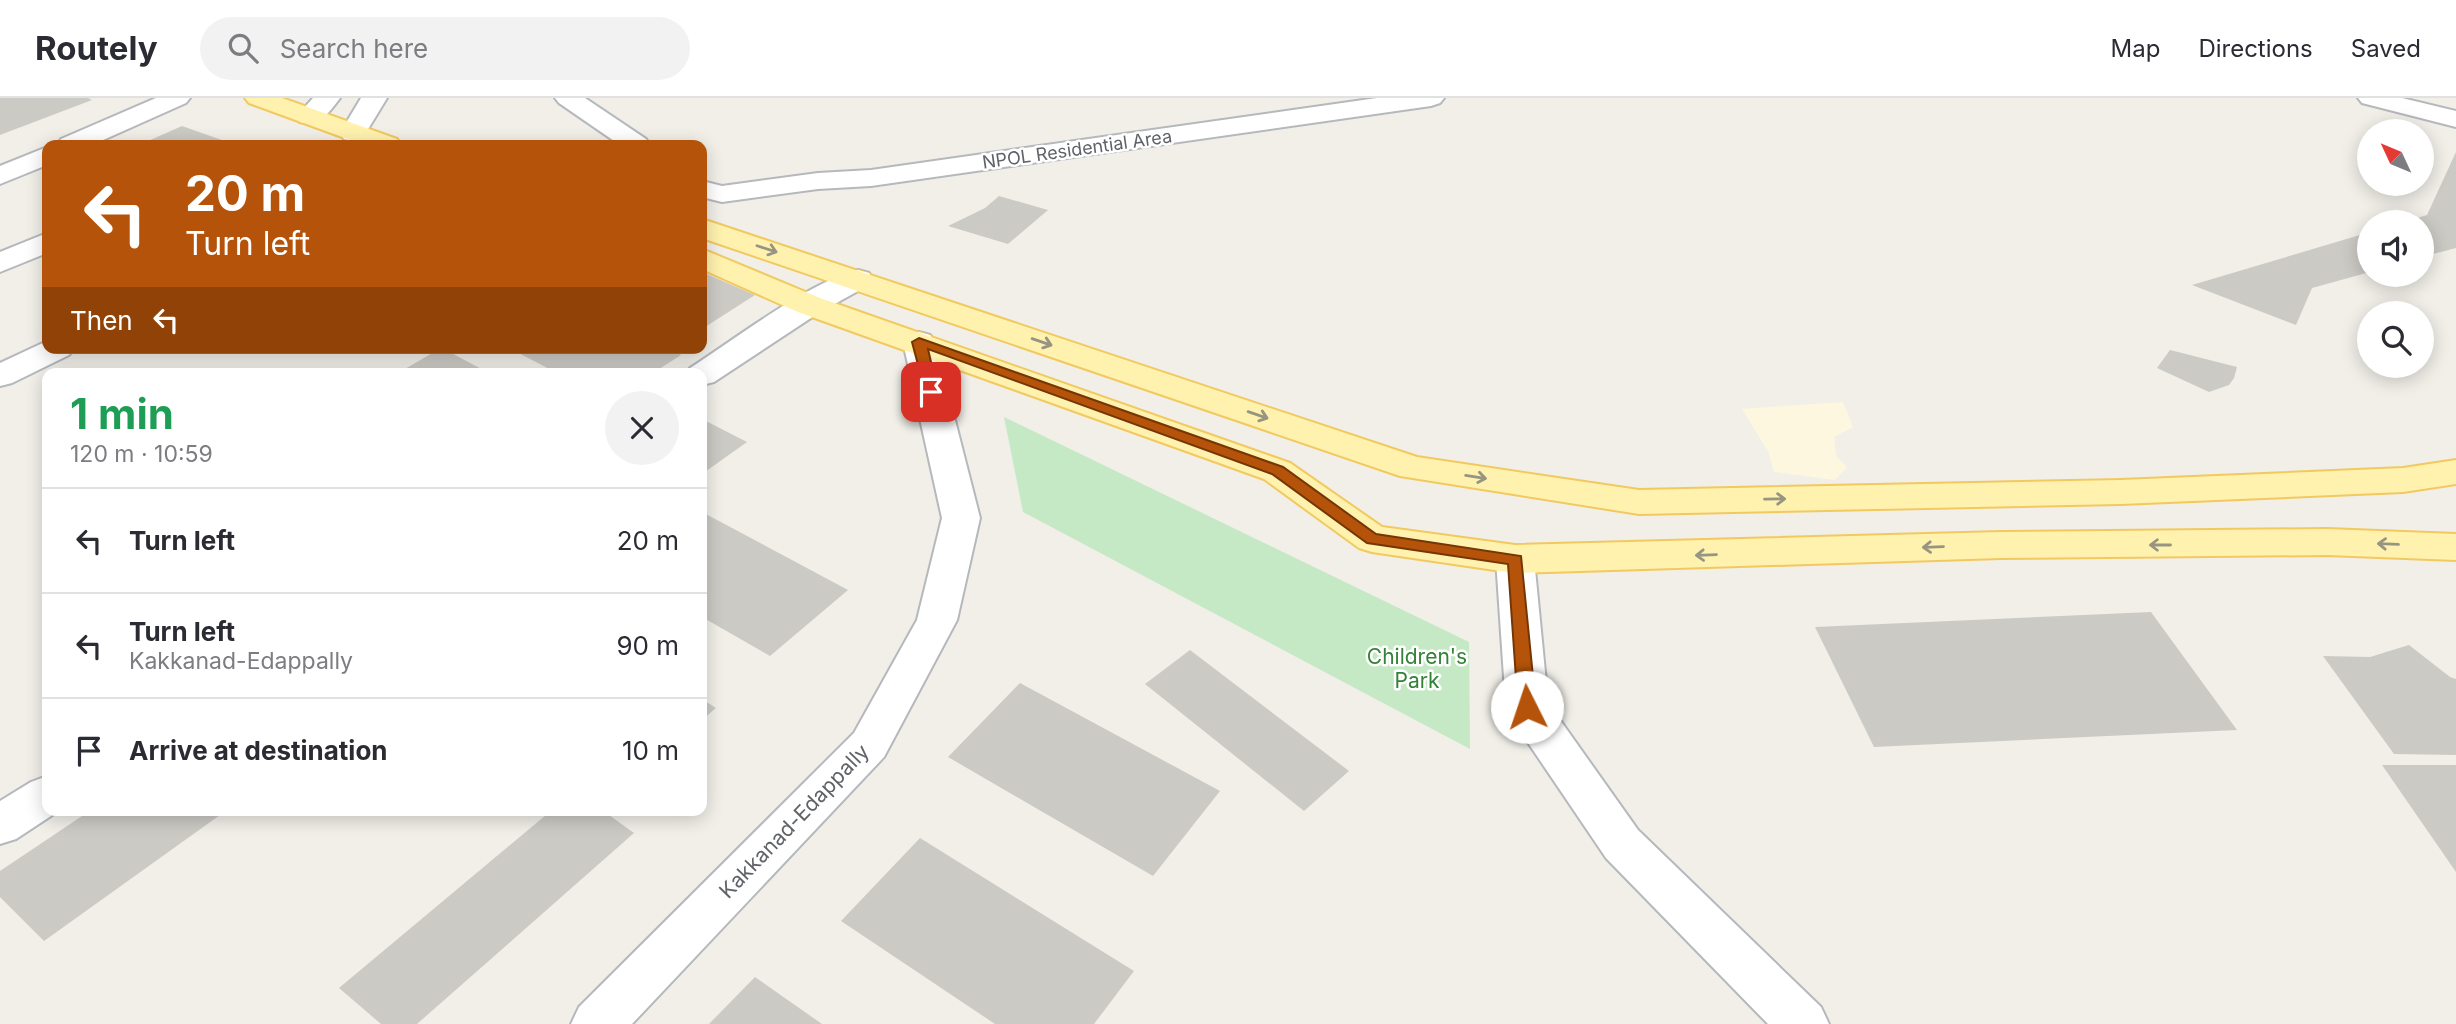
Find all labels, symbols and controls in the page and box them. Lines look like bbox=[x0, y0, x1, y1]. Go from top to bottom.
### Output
search box bbox=[200, 17, 690, 80]
text: Routely bbox=[35, 28, 158, 68]
icon: search bbox=[224, 29, 262, 67]
text: Search here bbox=[280, 33, 428, 64]
text: Map bbox=[2111, 34, 2160, 63]
text: Directions bbox=[2198, 34, 2313, 63]
text: Saved bbox=[2351, 34, 2421, 63]
north arrow bbox=[2357, 119, 2434, 196]
map controls bbox=[2357, 119, 2434, 378]
street label: NPOL Residential Area bbox=[981, 125, 1173, 173]
text: 20 m bbox=[185, 164, 305, 223]
icon: left bbox=[70, 168, 161, 259]
button: sound bbox=[2357, 210, 2434, 287]
text: Turn left bbox=[185, 224, 310, 263]
one-way arrow bbox=[755, 244, 777, 256]
icon: left bbox=[147, 301, 185, 339]
button: search bbox=[2357, 301, 2434, 378]
text: Then bbox=[70, 305, 133, 336]
one-way arrow bbox=[1031, 336, 1053, 349]
pin bbox=[901, 362, 961, 422]
icon: arrive bbox=[912, 373, 950, 411]
text: 1 min bbox=[70, 388, 174, 439]
button: close bbox=[605, 391, 679, 465]
one-way arrow bbox=[1246, 410, 1268, 422]
text: 120 m · 10:59 bbox=[70, 440, 213, 468]
one-way arrow bbox=[1464, 471, 1487, 484]
one-way arrow bbox=[1763, 493, 1786, 506]
icon: left bbox=[70, 522, 108, 560]
text: Turn left bbox=[129, 525, 235, 556]
text: 20 m bbox=[617, 525, 679, 556]
one-way arrow bbox=[2149, 538, 2172, 552]
one-way arrow bbox=[2377, 538, 2400, 551]
one-way arrow bbox=[1922, 541, 1945, 554]
one-way arrow bbox=[1694, 548, 1717, 561]
text: Turn left bbox=[129, 616, 235, 647]
icon: left bbox=[70, 627, 108, 665]
text: 90 m bbox=[616, 630, 679, 661]
park label: Children's Park bbox=[1367, 644, 1467, 693]
text: Kakkanad-Edappally bbox=[129, 647, 353, 675]
position arrow bbox=[1490, 670, 1564, 744]
icon: arrive bbox=[70, 732, 108, 770]
text: Arrive at destination bbox=[129, 735, 388, 766]
text: 10 m bbox=[622, 735, 679, 766]
street label: Kakkanad-Edappally bbox=[714, 739, 874, 903]

